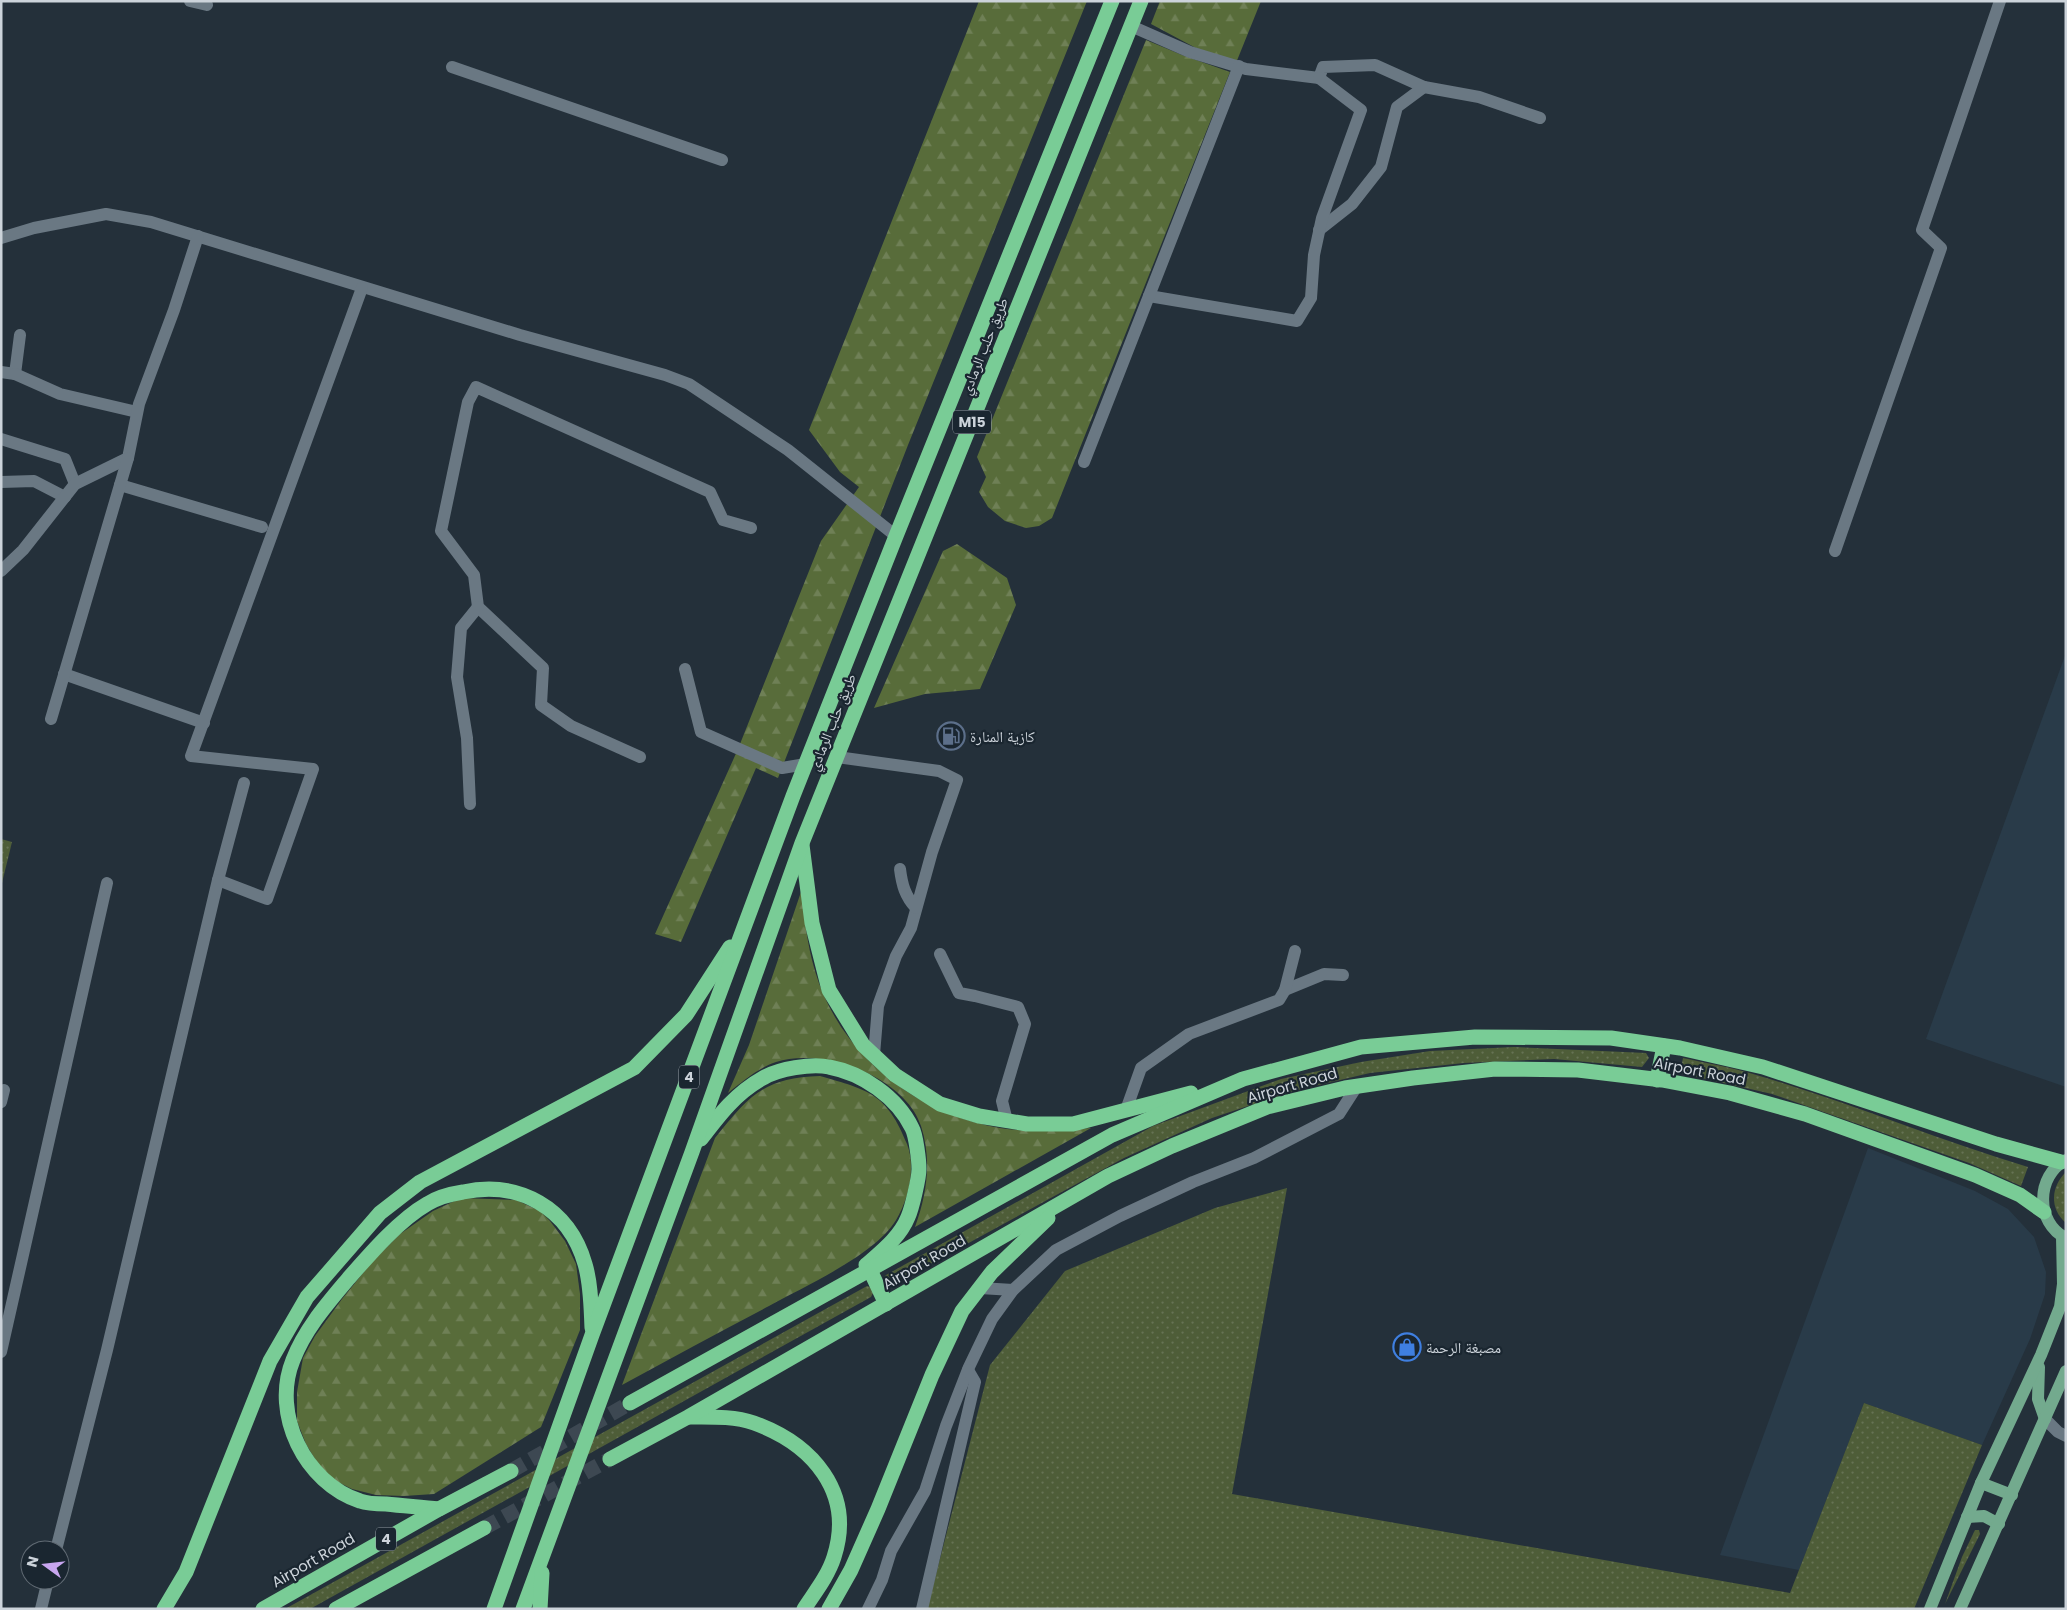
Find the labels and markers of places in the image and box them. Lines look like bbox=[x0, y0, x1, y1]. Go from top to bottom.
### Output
fuel station icon: كازية المنارة bbox=[936, 721, 966, 751]
place label: كازية المنارة bbox=[970, 726, 1035, 747]
shop icon: مصبغة الرحمة bbox=[1392, 1332, 1422, 1362]
place label: مصبغة الرحمة bbox=[1426, 1337, 1501, 1358]

